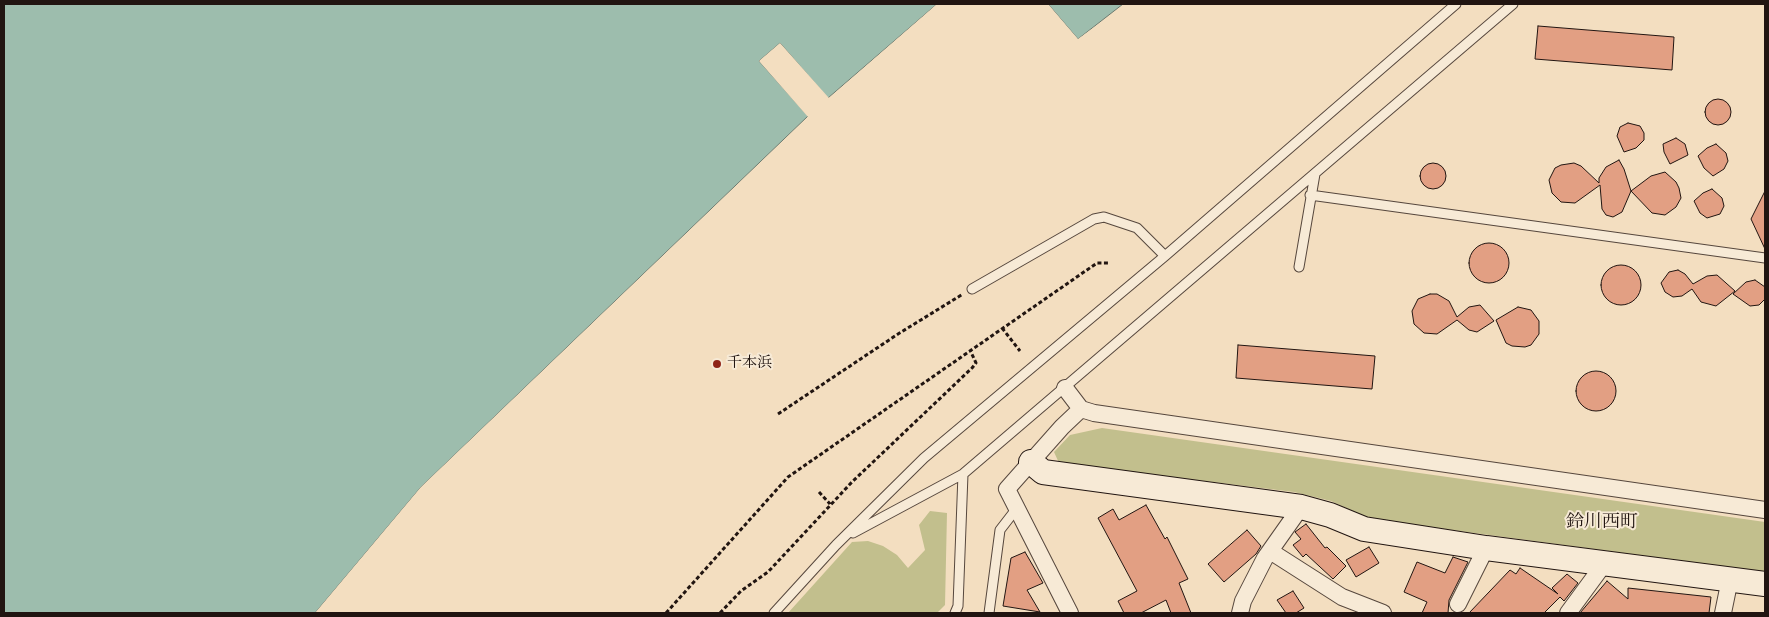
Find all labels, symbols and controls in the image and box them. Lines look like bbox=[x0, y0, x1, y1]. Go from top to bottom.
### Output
place label: 千本浜 bbox=[727, 355, 772, 373]
marker: 千本浜 bbox=[711, 358, 723, 370]
district label: 鈴川西町 bbox=[1566, 512, 1638, 534]

